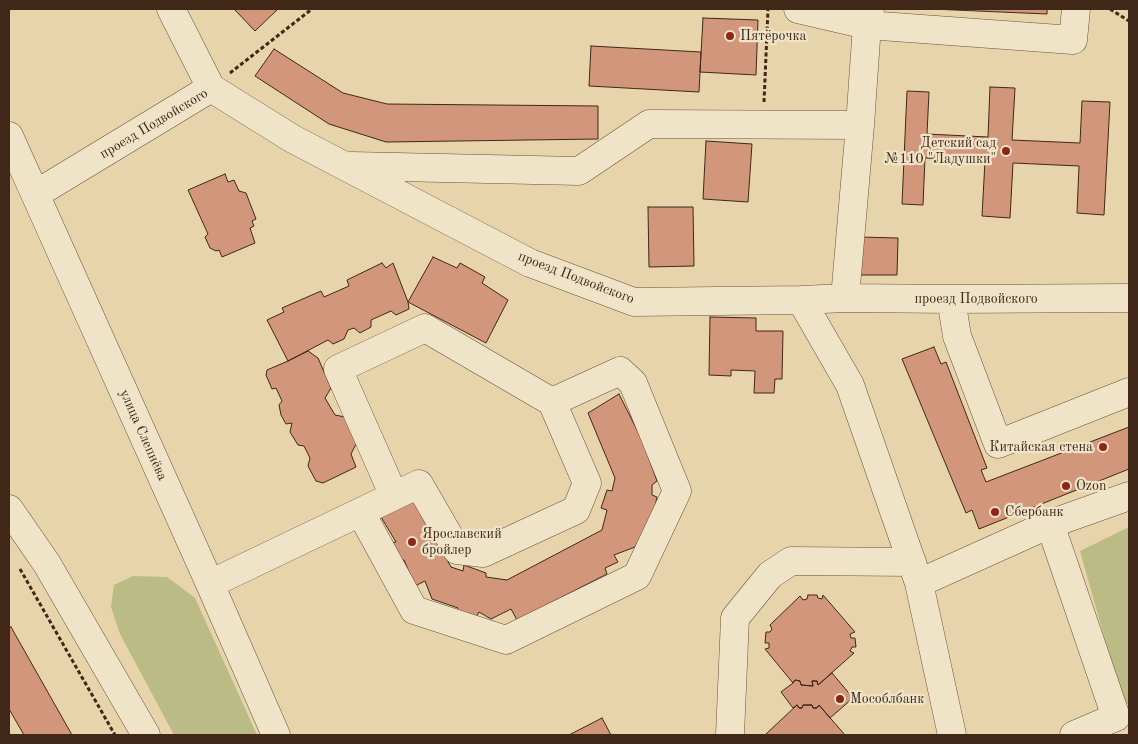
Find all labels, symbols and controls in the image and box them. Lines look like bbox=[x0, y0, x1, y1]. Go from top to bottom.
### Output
place label: Пятёрочка bbox=[740, 28, 806, 44]
marker: Пятёрочка bbox=[724, 30, 736, 42]
street label: проезд Подвойского bbox=[97, 85, 211, 163]
place label: Детский сад №110 "Ладушки" bbox=[884, 135, 996, 168]
marker: Детский сад №110 "Ладушки" bbox=[1000, 145, 1012, 157]
street label: проезд Подвойского bbox=[515, 248, 637, 308]
street label: проезд Подвойского bbox=[914, 291, 1038, 307]
street label: улица Слепнёва bbox=[115, 387, 171, 483]
place label: Китайская стена bbox=[989, 439, 1093, 455]
marker: Китайская стена bbox=[1097, 441, 1109, 453]
place label: Ozon bbox=[1076, 478, 1106, 494]
marker: Ozon bbox=[1060, 480, 1072, 492]
place label: Сбербанк bbox=[1005, 504, 1064, 520]
marker: Сбербанк bbox=[989, 506, 1001, 518]
place label: Ярославский бройлер bbox=[422, 526, 502, 558]
marker: Ярославский бройлер bbox=[406, 536, 418, 548]
place label: Мособлбанк bbox=[850, 691, 924, 707]
marker: Мособлбанк bbox=[834, 693, 846, 705]

